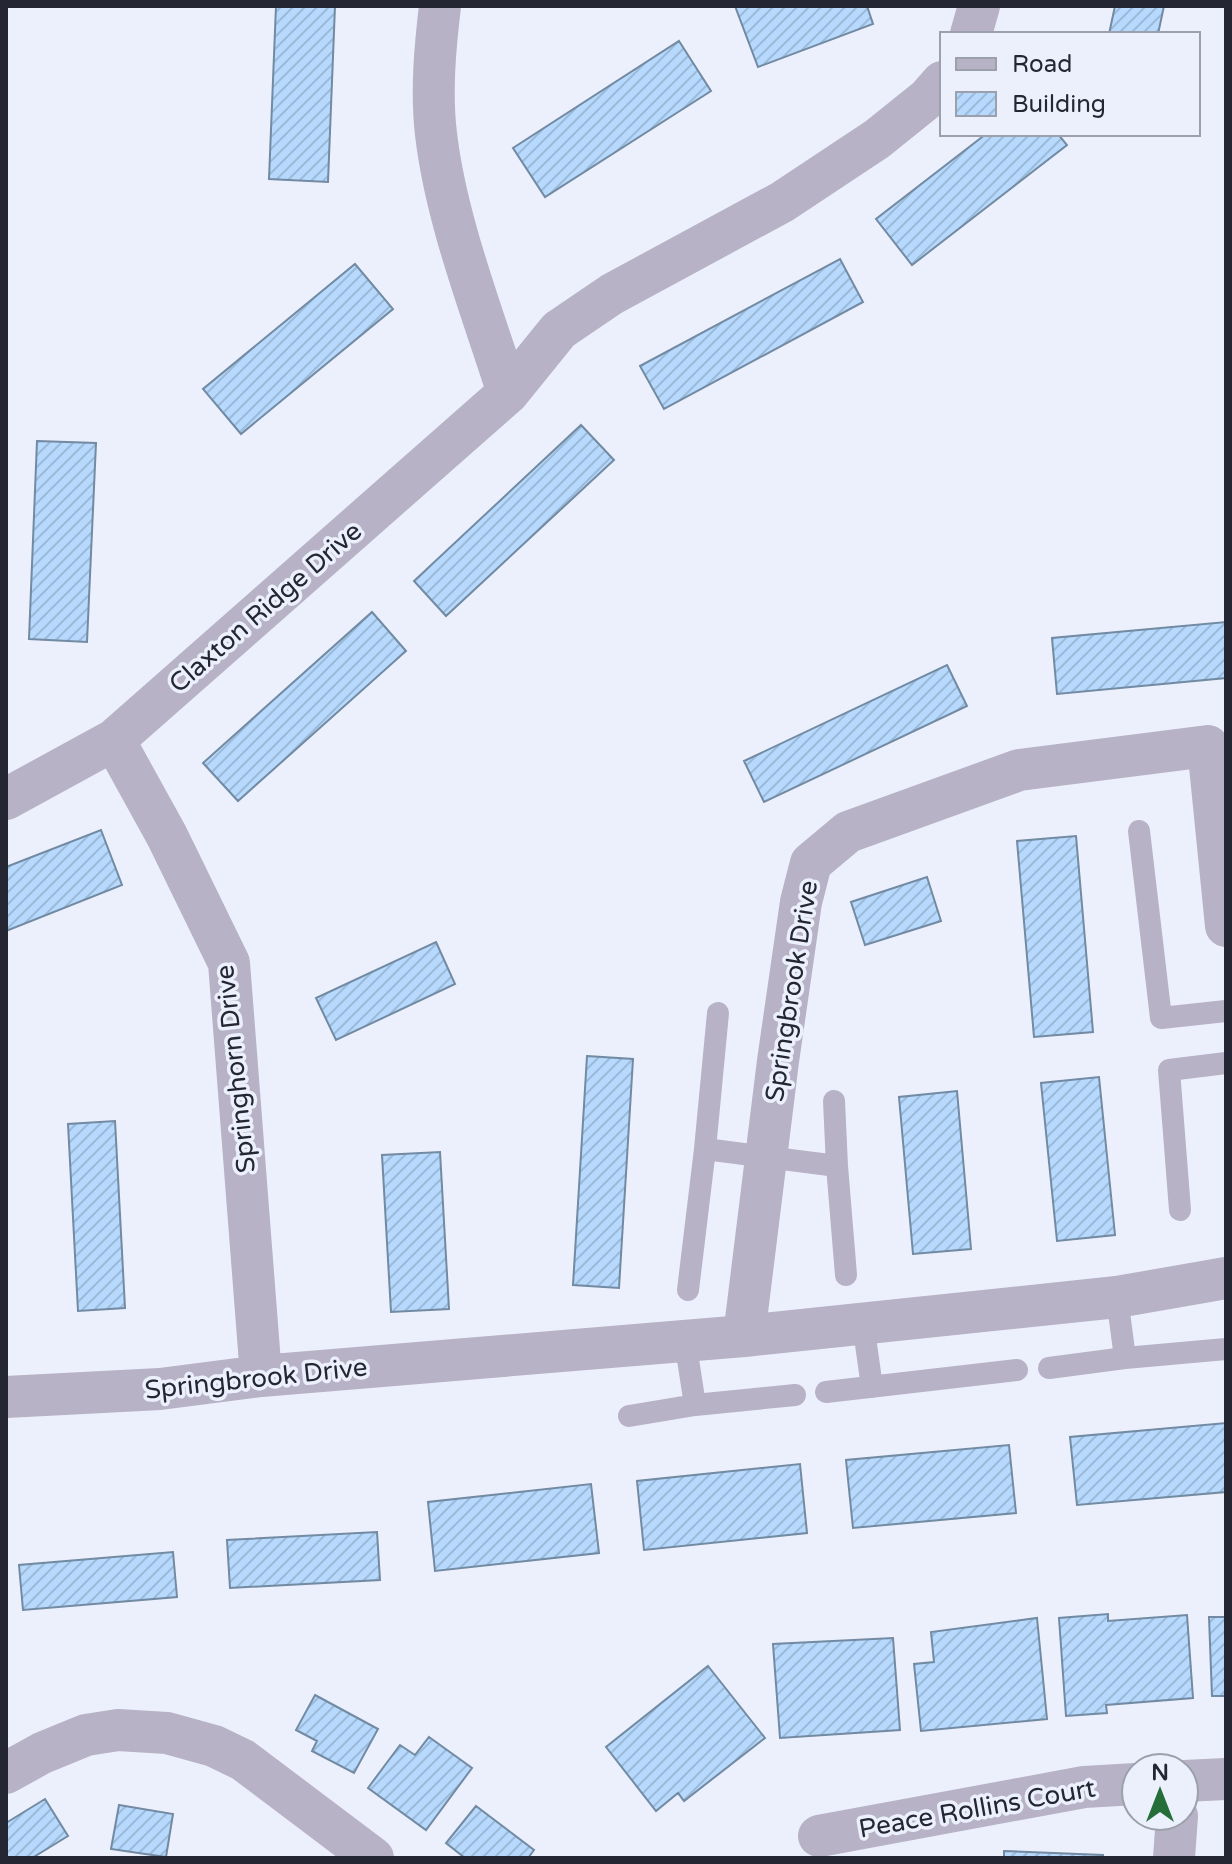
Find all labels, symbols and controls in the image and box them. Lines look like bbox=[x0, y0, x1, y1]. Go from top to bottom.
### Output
legend bbox=[940, 32, 1200, 136]
text: Road bbox=[1012, 50, 1072, 79]
text: Building bbox=[1012, 90, 1106, 119]
street label: Claxton Ridge Drive bbox=[163, 515, 368, 699]
street label: Springbrook Drive bbox=[759, 878, 824, 1104]
street label: Springhorn Drive bbox=[209, 963, 262, 1175]
street label: Springbrook Drive bbox=[143, 1351, 369, 1406]
north arrow bbox=[1120, 1752, 1200, 1832]
text: N bbox=[1151, 1760, 1169, 1786]
street label: Peace Rollins Court bbox=[856, 1772, 1098, 1845]

